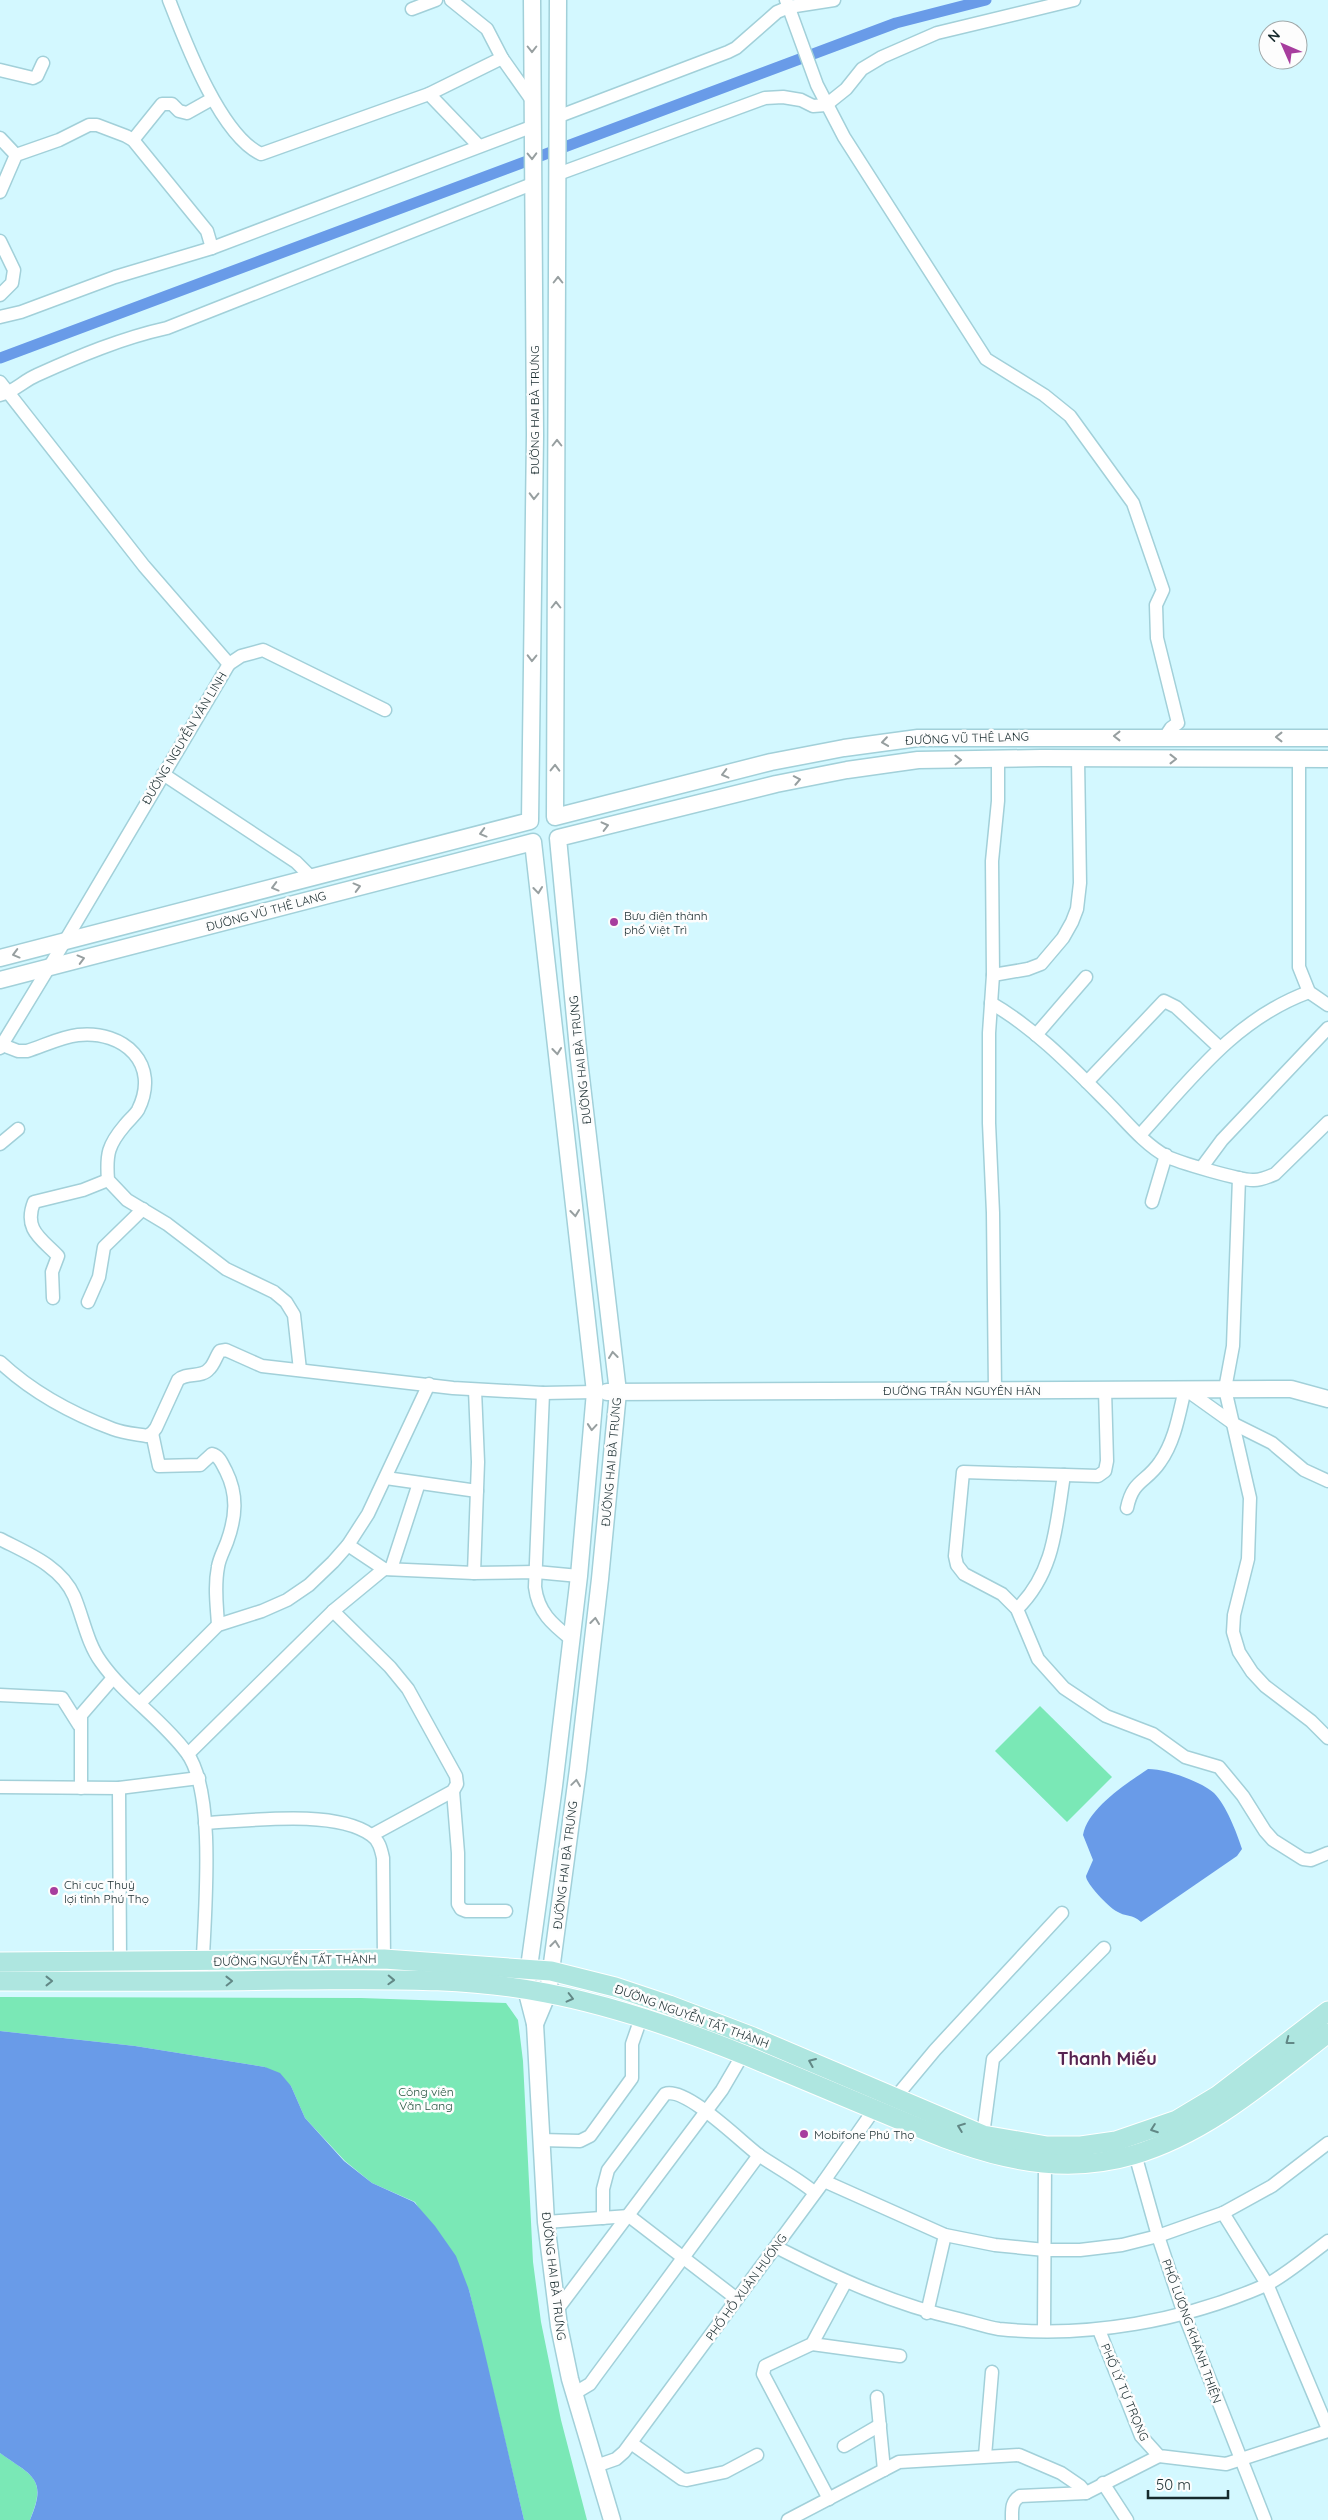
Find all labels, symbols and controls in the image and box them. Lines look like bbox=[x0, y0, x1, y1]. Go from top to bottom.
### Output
north arrow bbox=[1258, 20, 1308, 70]
text: N bbox=[1264, 26, 1284, 46]
one-way arrow bbox=[526, 45, 537, 53]
one-way arrow bbox=[526, 152, 537, 160]
one-way arrow bbox=[553, 276, 563, 284]
street label: ĐƯỜNG HAI BÀ TRƯNG bbox=[527, 345, 542, 475]
one-way arrow bbox=[552, 439, 562, 446]
one-way arrow bbox=[529, 492, 539, 500]
one-way arrow bbox=[551, 601, 561, 609]
one-way arrow bbox=[527, 654, 537, 662]
street label: ĐƯỜNG NGUYỄN VĂN LINH bbox=[138, 669, 230, 807]
street label: ĐƯỜNG VŨ THÊ LANG bbox=[905, 728, 1029, 748]
one-way arrow bbox=[1113, 731, 1120, 741]
one-way arrow bbox=[1275, 732, 1283, 742]
one-way arrow bbox=[880, 736, 888, 747]
one-way arrow bbox=[1170, 754, 1177, 764]
one-way arrow bbox=[954, 755, 962, 765]
one-way arrow bbox=[550, 764, 560, 772]
one-way arrow bbox=[721, 768, 730, 779]
one-way arrow bbox=[793, 775, 802, 786]
one-way arrow bbox=[601, 821, 610, 832]
one-way arrow bbox=[478, 827, 487, 838]
one-way arrow bbox=[271, 882, 279, 892]
one-way arrow bbox=[352, 882, 361, 893]
one-way arrow bbox=[532, 886, 543, 894]
street label: ĐƯỜNG VŨ THÊ LANG bbox=[204, 888, 328, 934]
place label: Bưu điện thành phố Việt Trì bbox=[624, 908, 708, 937]
marker: Bưu điện thành phố Việt Trì bbox=[608, 916, 620, 928]
one-way arrow bbox=[12, 949, 20, 959]
one-way arrow bbox=[77, 954, 86, 965]
street label: ĐƯỜNG HAI BÀ TRƯNG bbox=[566, 995, 594, 1125]
one-way arrow bbox=[551, 1048, 562, 1056]
one-way arrow bbox=[569, 1209, 580, 1217]
one-way arrow bbox=[608, 1351, 619, 1359]
street label: ĐƯỜNG TRẦN NGUYÊN HÃN bbox=[883, 1383, 1041, 1398]
street label: ĐƯỜNG HAI BÀ TRƯNG bbox=[598, 1397, 624, 1527]
one-way arrow bbox=[587, 1423, 598, 1431]
one-way arrow bbox=[589, 1617, 600, 1625]
one-way arrow bbox=[570, 1778, 581, 1786]
street label: ĐƯỜNG HAI BÀ TRƯNG bbox=[550, 1800, 580, 1930]
place label: Chi cục Thuỷ lợi tỉnh Phú Thọ bbox=[64, 1877, 149, 1906]
marker: Chi cục Thuỷ lợi tỉnh Phú Thọ bbox=[48, 1885, 60, 1897]
one-way arrow bbox=[549, 1939, 560, 1947]
street label: ĐƯỜNG NGUYỄN TẤT THÀNH bbox=[213, 1951, 377, 1969]
one-way arrow bbox=[387, 1974, 395, 1985]
one-way arrow bbox=[45, 1976, 53, 1986]
one-way arrow bbox=[225, 1976, 233, 1986]
street label: ĐƯỜNG NGUYỄN TẤT THÀNH bbox=[613, 1981, 771, 2051]
one-way arrow bbox=[565, 1992, 574, 2003]
one-way arrow bbox=[1286, 2035, 1295, 2043]
district label: Thanh Miếu bbox=[1057, 2047, 1157, 2070]
one-way arrow bbox=[808, 2058, 817, 2069]
park label: Công viên Văn Lang bbox=[398, 2084, 454, 2113]
one-way arrow bbox=[957, 2123, 966, 2133]
one-way arrow bbox=[1150, 2123, 1158, 2133]
place label: Mobifone Phú Thọ bbox=[814, 2127, 915, 2142]
marker: Mobifone Phú Thọ bbox=[798, 2128, 810, 2140]
street label: ĐƯỜNG HAI BÀ TRƯNG bbox=[539, 2211, 569, 2341]
street label: PHỐ HỒ XUÂN HƯƠNG bbox=[702, 2231, 790, 2343]
street label: PHỐ LƯƠNG KHÁNH THIỆN bbox=[1159, 2257, 1225, 2405]
street label: PHỐ LÝ TỰ TRỌNG bbox=[1098, 2341, 1152, 2443]
scale bar bbox=[1148, 2468, 1228, 2500]
text: 50 m bbox=[1156, 2475, 1191, 2494]

